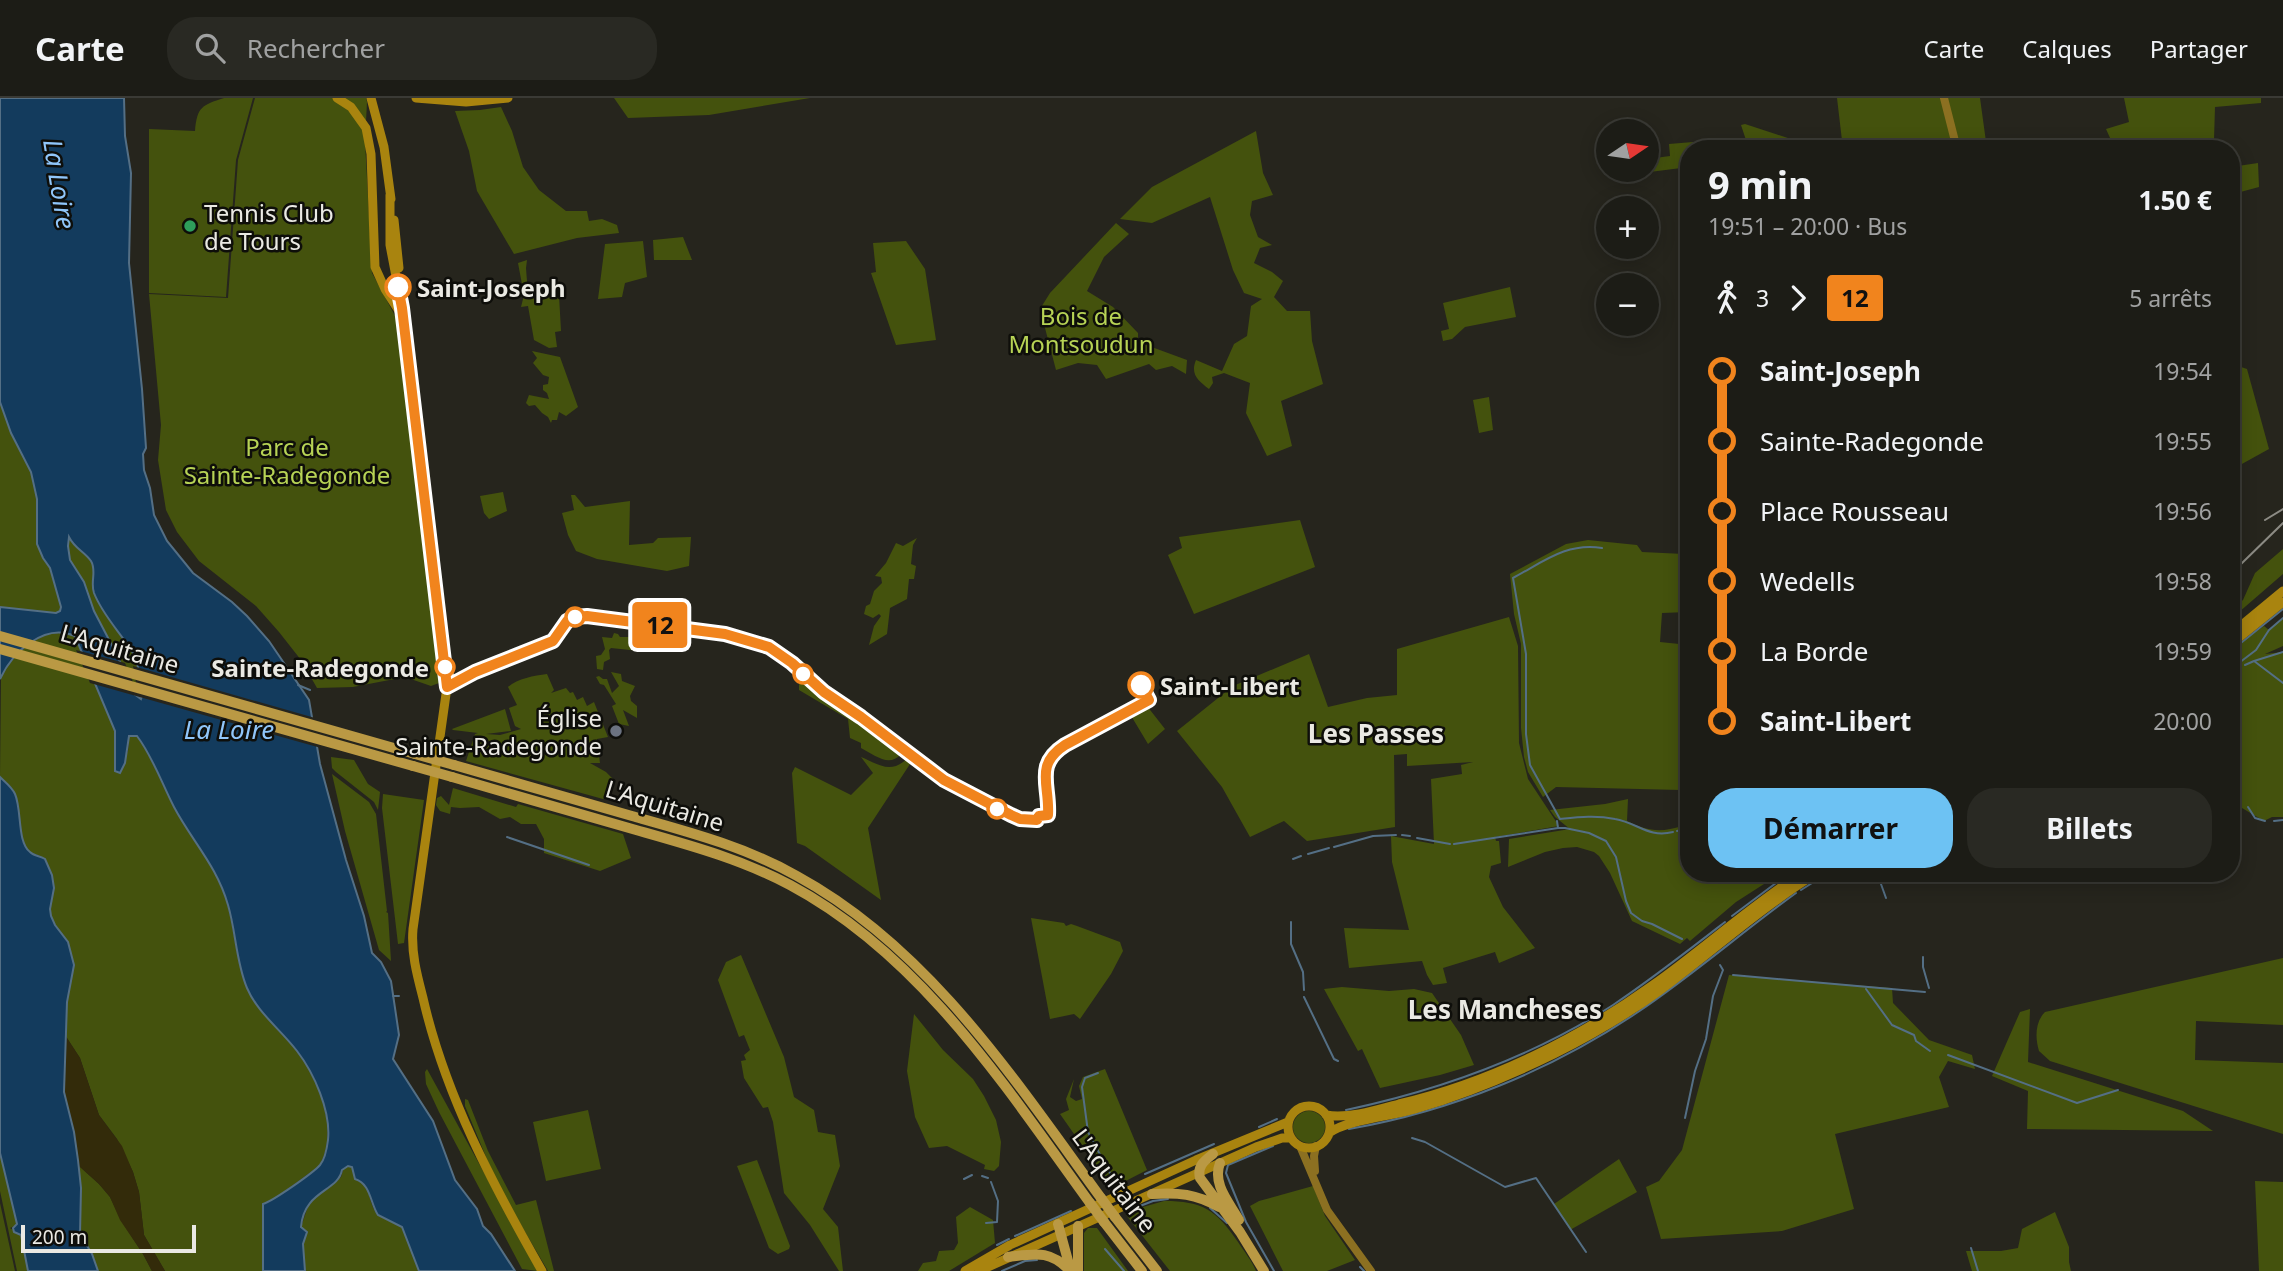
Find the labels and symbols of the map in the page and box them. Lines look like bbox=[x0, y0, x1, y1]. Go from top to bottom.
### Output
north arrow bbox=[1596, 119, 1659, 182]
water label: La Loire bbox=[35, 136, 85, 232]
place label: Tennis Club de Tours bbox=[204, 196, 334, 257]
marker: Tennis Club de Tours bbox=[182, 218, 198, 234]
place label: Saint-Joseph bbox=[417, 271, 566, 304]
marker: Saint-Joseph bbox=[385, 274, 411, 300]
park label: Bois de Montsoudun bbox=[1008, 299, 1154, 360]
park label: Parc de Sainte-Radegonde bbox=[184, 430, 390, 491]
line badge: 12 bbox=[628, 602, 692, 648]
unlabelled marker bbox=[565, 607, 585, 627]
street label: L'Aquitaine bbox=[57, 615, 183, 681]
place label: Sainte-Radegonde bbox=[211, 651, 429, 684]
marker: Sainte-Radegonde bbox=[435, 657, 455, 677]
unlabelled marker bbox=[793, 664, 813, 684]
place label: Saint-Libert bbox=[1160, 669, 1300, 702]
marker: Saint-Libert bbox=[1128, 672, 1154, 698]
place label: Église Sainte-Radegonde bbox=[395, 701, 602, 762]
water label: La Loire bbox=[184, 711, 274, 747]
district label: Les Passes bbox=[1308, 715, 1444, 751]
marker: Église Sainte-Radegonde bbox=[608, 723, 624, 739]
street label: L'Aquitaine bbox=[602, 771, 728, 839]
unlabelled marker bbox=[987, 799, 1007, 819]
district label: Les Mancheses bbox=[1408, 991, 1602, 1027]
street label: L'Aquitaine bbox=[1065, 1121, 1165, 1239]
scale bar bbox=[21, 1222, 196, 1254]

